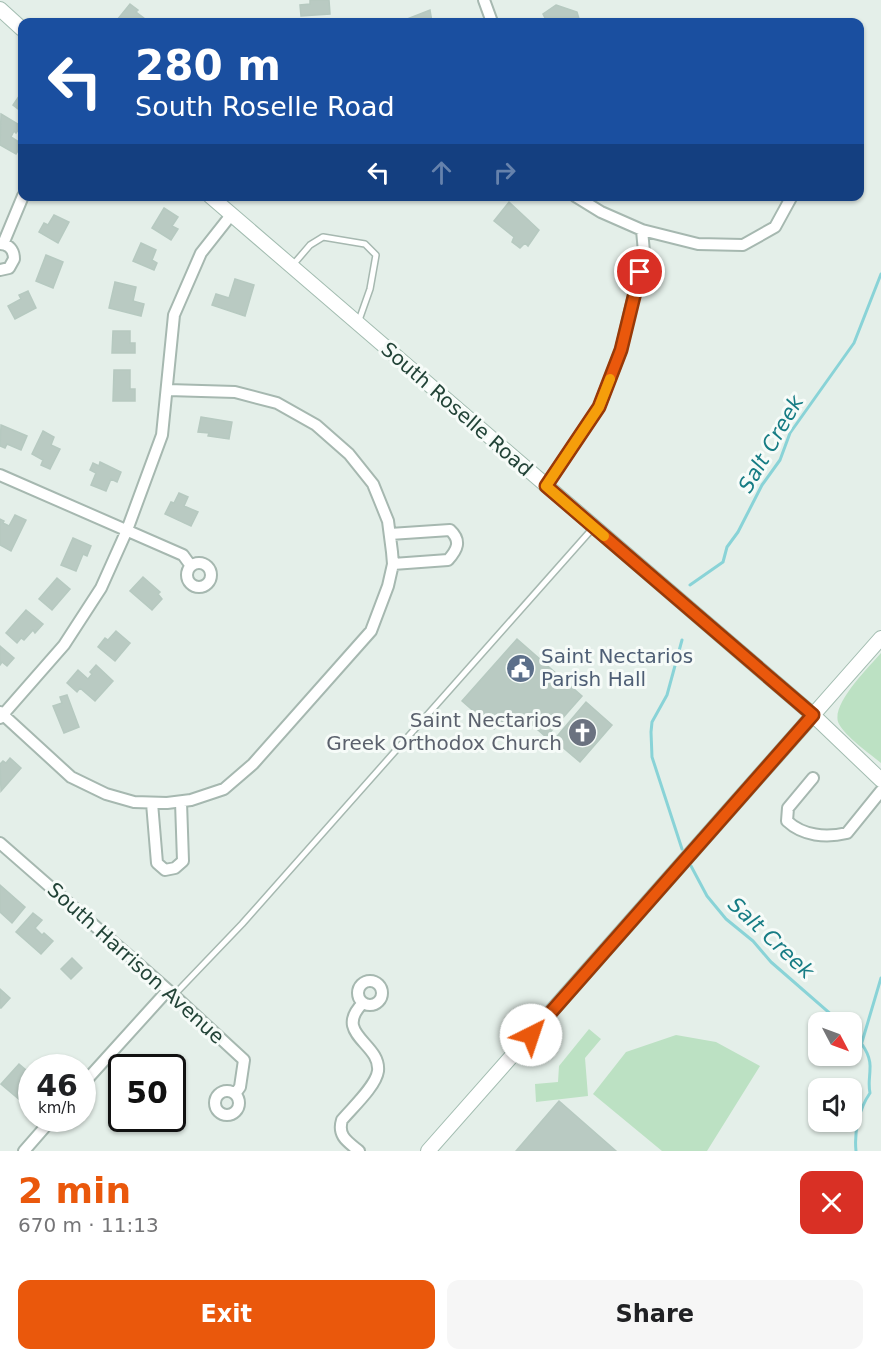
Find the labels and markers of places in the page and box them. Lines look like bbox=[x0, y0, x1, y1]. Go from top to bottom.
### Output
pin bbox=[614, 246, 665, 297]
place label: Saint Nectarios Parish Hall bbox=[541, 644, 693, 691]
public building icon: Saint Nectarios Parish Hall bbox=[504, 652, 536, 684]
place label: Saint Nectarios Greek Orthodox Church bbox=[326, 708, 562, 755]
church icon: Saint Nectarios Greek Orthodox Church bbox=[567, 716, 599, 748]

